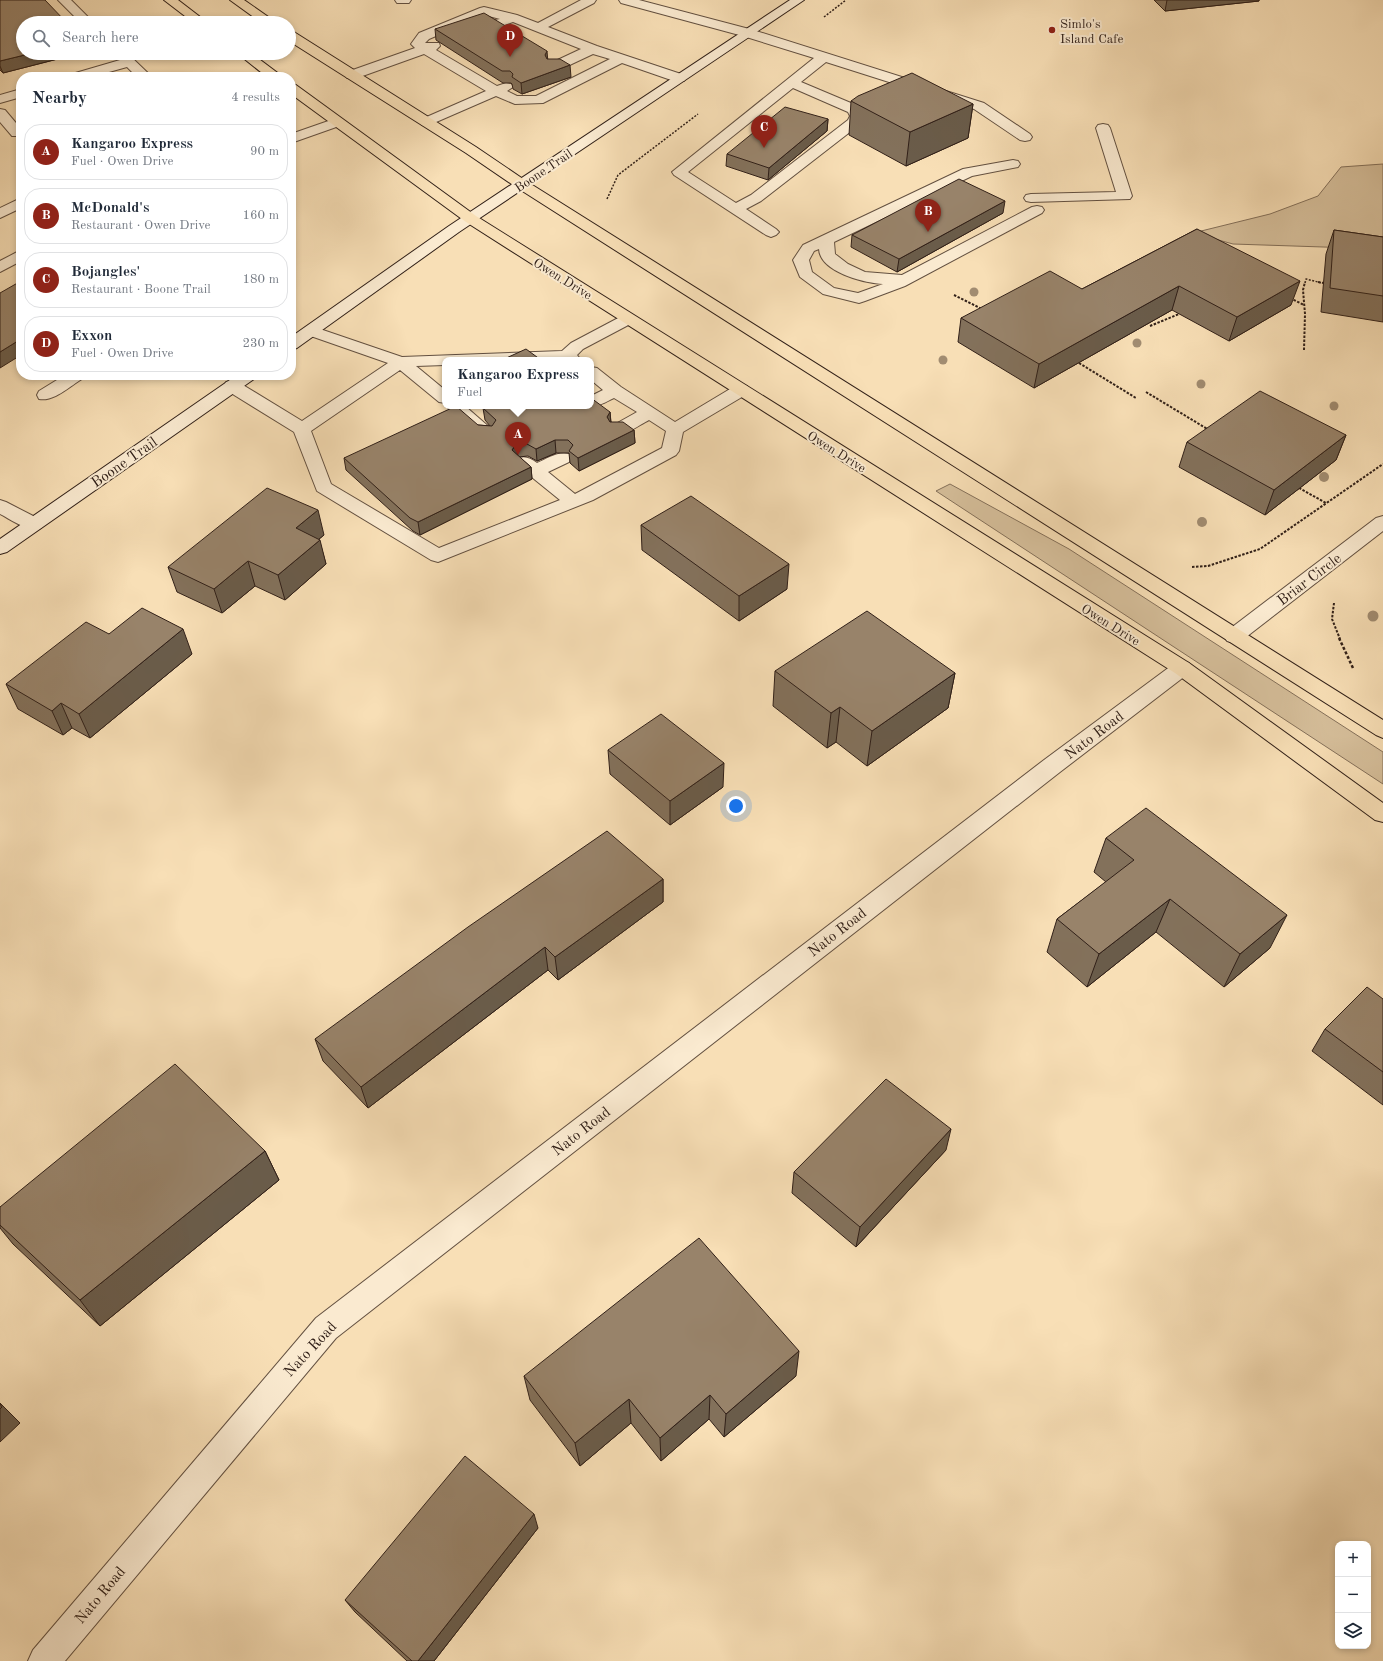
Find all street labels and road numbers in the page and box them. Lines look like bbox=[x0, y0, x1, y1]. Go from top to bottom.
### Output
street label: Boone Trail bbox=[513, 147, 575, 195]
street label: Owen Drive bbox=[531, 256, 594, 302]
street label: Owen Drive bbox=[805, 429, 868, 475]
street label: Boone Trail bbox=[89, 435, 161, 491]
street label: Briar Circle bbox=[1275, 551, 1345, 609]
street label: Owen Drive bbox=[1079, 602, 1142, 648]
street label: Nato Road bbox=[1063, 709, 1127, 763]
street label: Nato Road bbox=[806, 906, 870, 960]
street label: Nato Road bbox=[550, 1105, 614, 1159]
street label: Nato Road bbox=[282, 1319, 340, 1380]
street label: Nato Road bbox=[73, 1564, 129, 1627]

